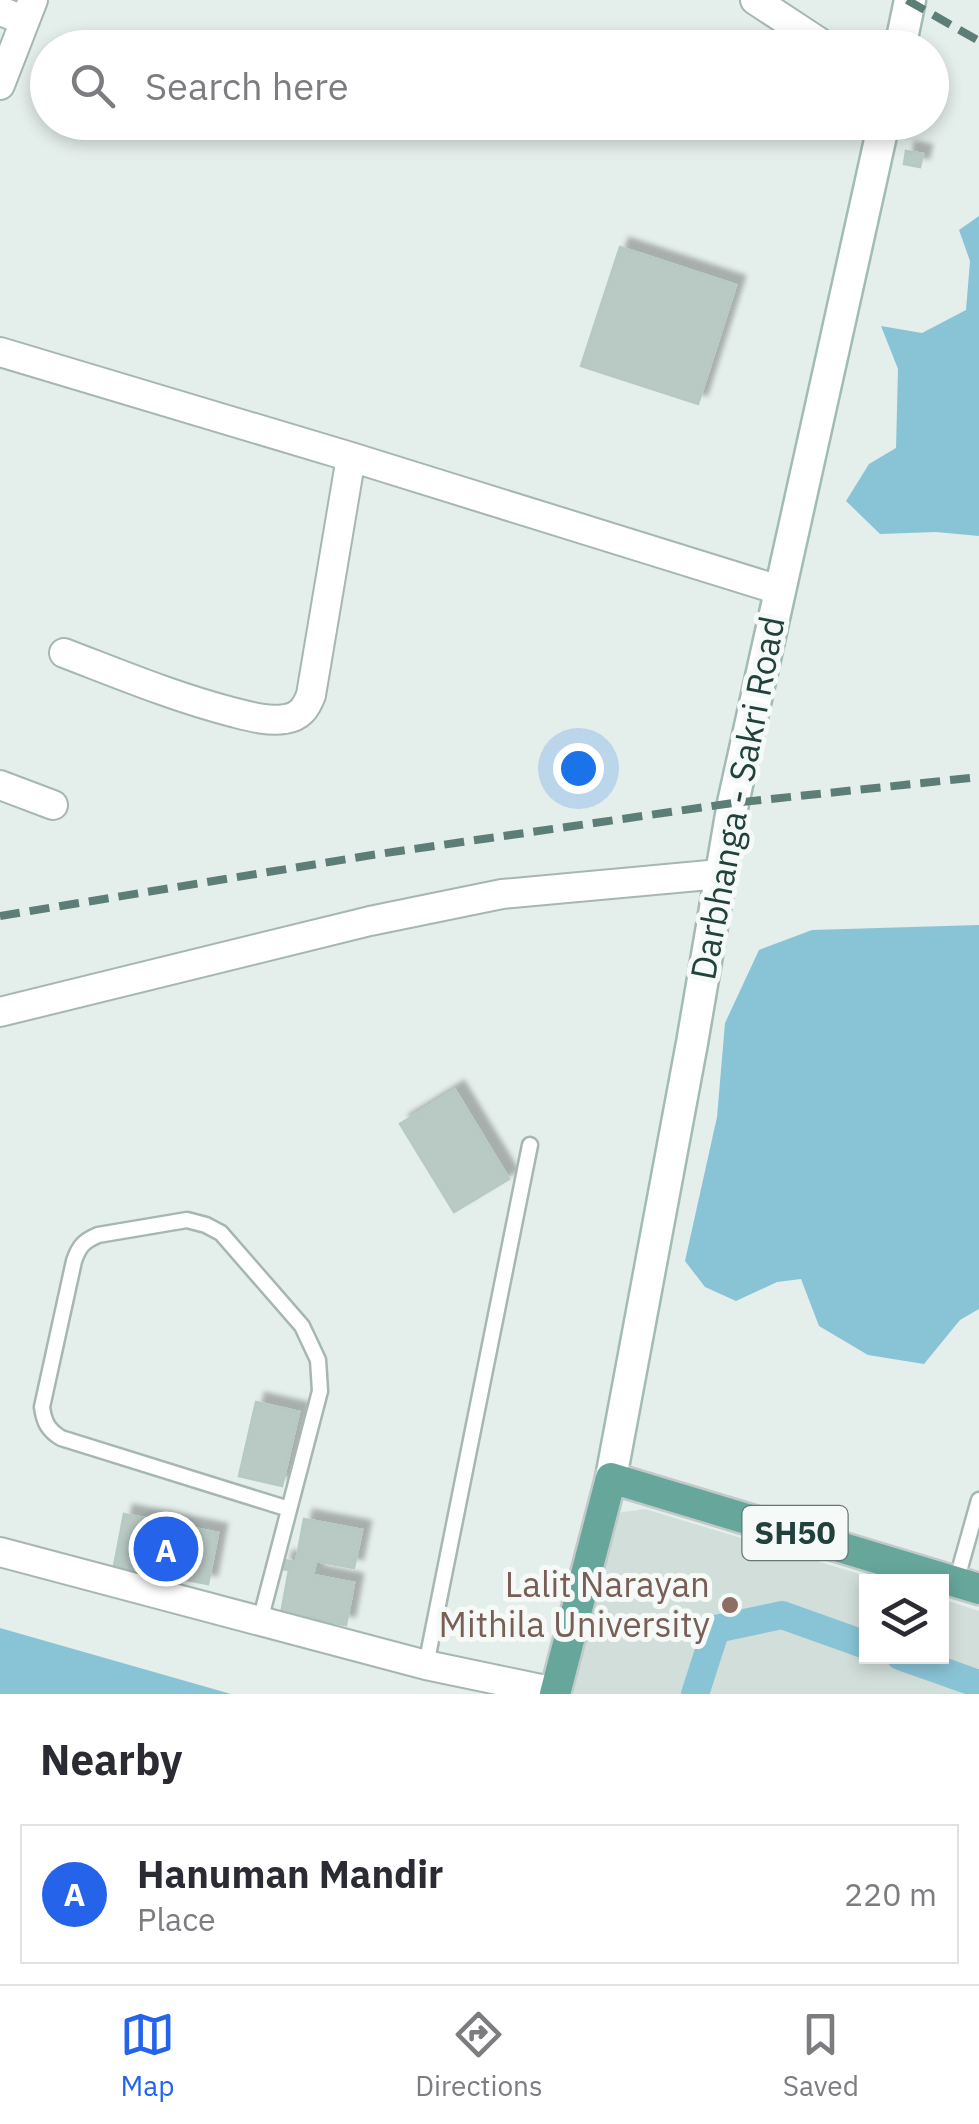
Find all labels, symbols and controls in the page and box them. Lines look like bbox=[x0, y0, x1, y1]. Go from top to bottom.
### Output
search box bbox=[30, 30, 949, 140]
icon: search bbox=[65, 58, 120, 113]
text: Search here bbox=[145, 61, 349, 110]
street label: Darbhanga - Sakri Road bbox=[679, 612, 795, 983]
your location bbox=[553, 743, 604, 794]
road number: SH50 bbox=[742, 1506, 848, 1560]
pin: A bbox=[134, 1512, 198, 1586]
place label: Lalit Narayan Mithila University bbox=[439, 1561, 710, 1647]
map controls bbox=[859, 1574, 949, 1664]
button: layers bbox=[859, 1574, 949, 1664]
marker: Lalit Narayan Mithila University bbox=[719, 1594, 741, 1616]
text: Nearby bbox=[40, 1732, 182, 1787]
text: Hanuman Mandir bbox=[137, 1849, 443, 1898]
text: A bbox=[64, 1873, 85, 1915]
text: 220 m bbox=[844, 1873, 937, 1915]
text: Place bbox=[137, 1898, 216, 1940]
tab: Map bbox=[120, 2007, 175, 2104]
tab: Directions bbox=[415, 2007, 543, 2104]
tab: Saved bbox=[783, 2007, 859, 2104]

